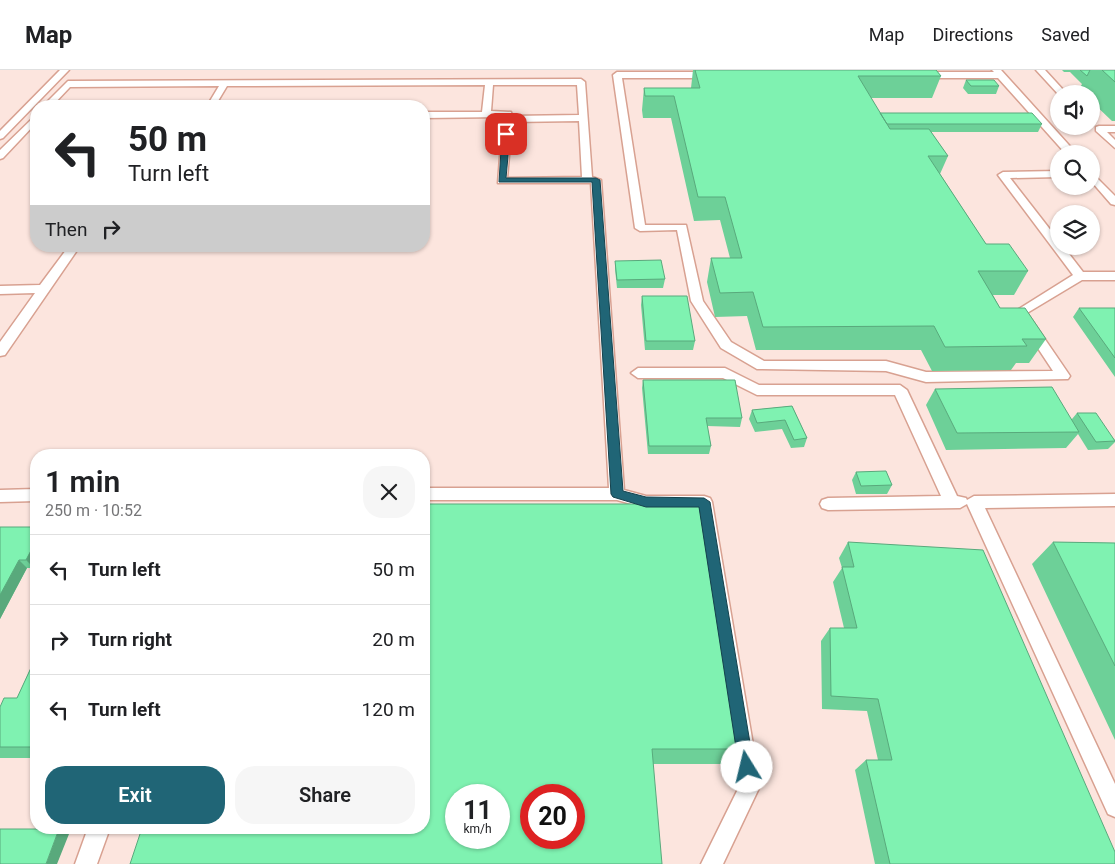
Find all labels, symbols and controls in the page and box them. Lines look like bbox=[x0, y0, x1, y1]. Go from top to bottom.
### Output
text: Map bbox=[25, 21, 72, 49]
text: Map bbox=[869, 24, 904, 45]
text: Directions bbox=[932, 24, 1013, 45]
text: Saved bbox=[1041, 24, 1090, 45]
map controls bbox=[1050, 85, 1100, 255]
button: sound bbox=[1050, 85, 1100, 135]
pin bbox=[485, 113, 527, 155]
text: 50 m bbox=[128, 119, 207, 160]
icon: left bbox=[45, 120, 110, 185]
icon: arrive bbox=[492, 120, 520, 148]
button: search bbox=[1050, 145, 1100, 195]
text: Turn left bbox=[128, 161, 209, 186]
button: layers bbox=[1050, 205, 1100, 255]
icon: right bbox=[97, 215, 125, 243]
text: Then bbox=[45, 218, 87, 241]
text: 1 min bbox=[45, 464, 120, 499]
button: close bbox=[363, 466, 415, 518]
text: 250 m · 10:52 bbox=[45, 501, 142, 520]
icon: left bbox=[45, 556, 73, 584]
text: Turn left bbox=[88, 558, 161, 581]
text: 50 m bbox=[372, 558, 415, 581]
icon: right bbox=[45, 626, 73, 654]
text: Turn right bbox=[88, 628, 172, 651]
text: 20 m bbox=[372, 628, 415, 651]
icon: left bbox=[45, 696, 73, 724]
text: Turn left bbox=[88, 698, 161, 721]
text: 120 m bbox=[362, 698, 415, 721]
position arrow bbox=[720, 740, 772, 792]
button: Exit bbox=[45, 766, 225, 824]
button: Share bbox=[235, 766, 415, 824]
speed limit sign: 20 bbox=[520, 784, 585, 849]
text: 11 bbox=[463, 796, 492, 825]
text: km/h bbox=[463, 822, 492, 836]

